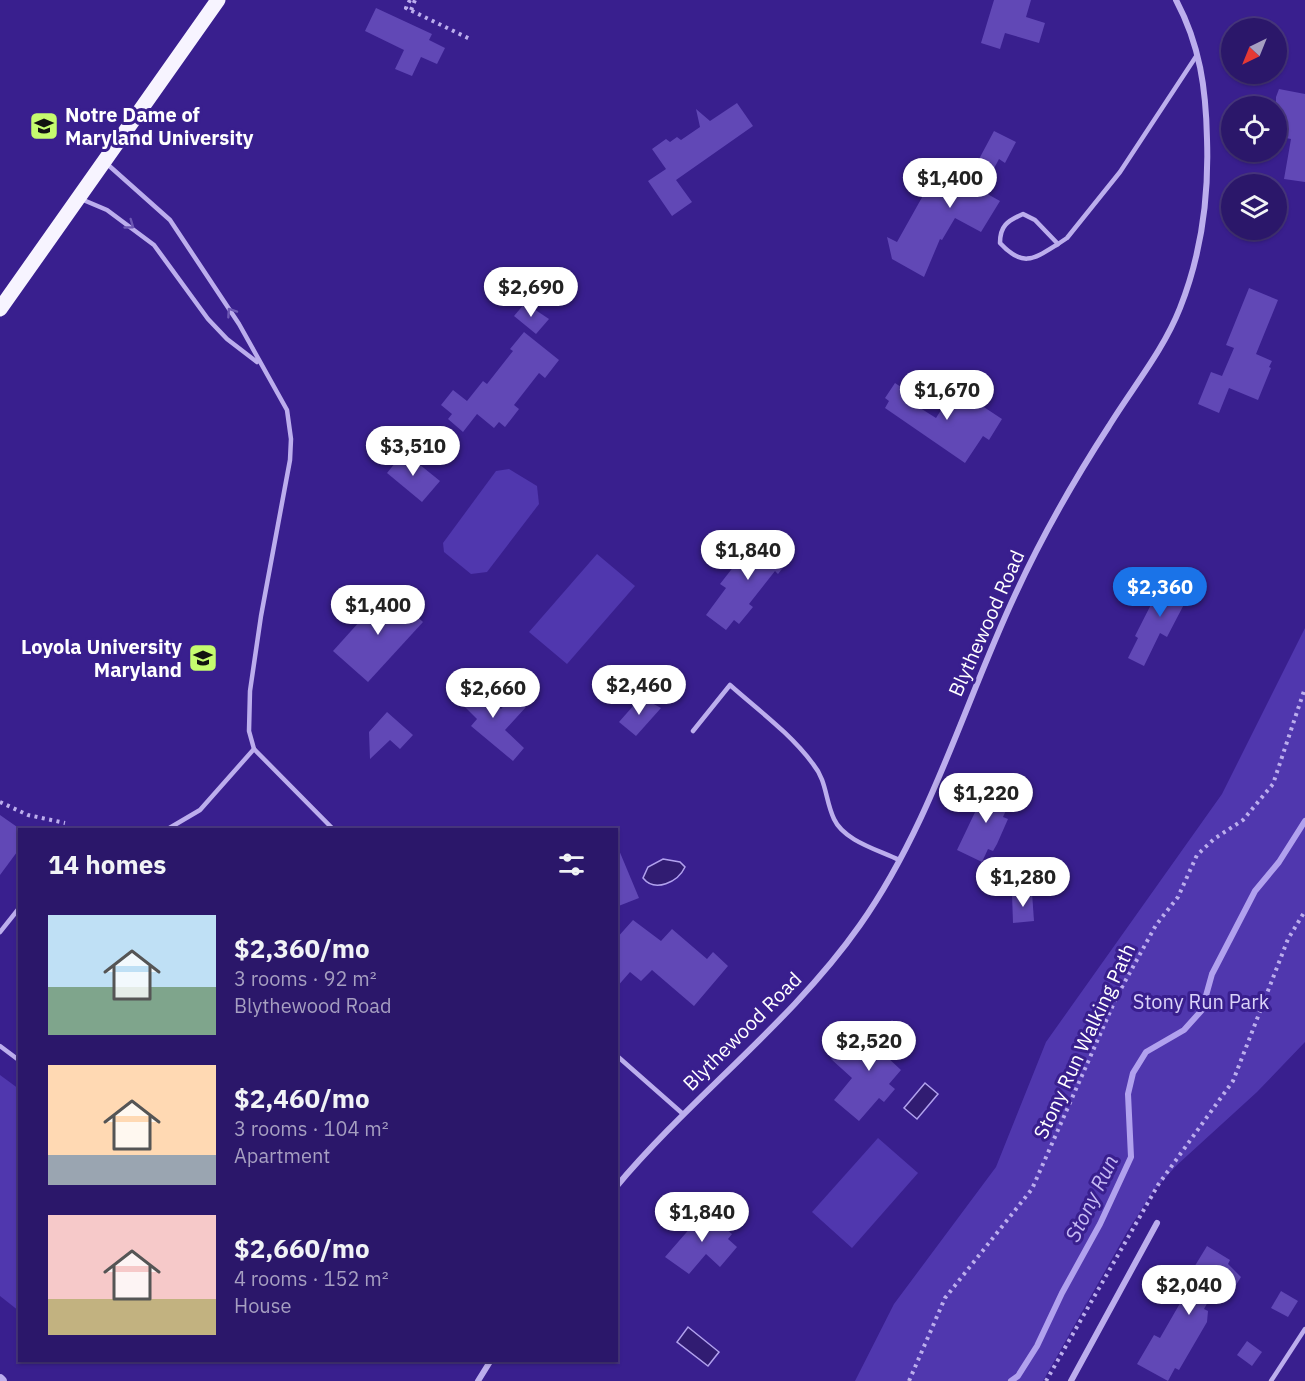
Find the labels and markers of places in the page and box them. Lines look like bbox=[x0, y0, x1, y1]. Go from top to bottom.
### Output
place label: Notre Dame of Maryland University bbox=[65, 101, 254, 151]
school or university icon: Notre Dame of Maryland University bbox=[28, 110, 60, 142]
pin: $1,400 bbox=[901, 158, 999, 209]
pin: $2,690 bbox=[482, 267, 580, 318]
pin: $1,670 bbox=[898, 370, 996, 421]
pin: $3,510 bbox=[364, 426, 462, 477]
pin: $1,840 bbox=[699, 530, 797, 581]
pin: $2,360 bbox=[1111, 567, 1209, 618]
pin: $1,400 bbox=[329, 585, 427, 636]
place label: Loyola University Maryland bbox=[21, 633, 182, 683]
school or university icon: Loyola University Maryland bbox=[187, 642, 219, 674]
pin: $2,460 bbox=[590, 665, 688, 716]
pin: $2,660 bbox=[444, 668, 542, 719]
pin: $1,220 bbox=[937, 773, 1035, 824]
pin: $1,280 bbox=[974, 857, 1072, 908]
pin: $2,520 bbox=[820, 1021, 918, 1072]
pin: $1,840 bbox=[653, 1192, 751, 1243]
pin: $2,040 bbox=[1140, 1265, 1238, 1316]

